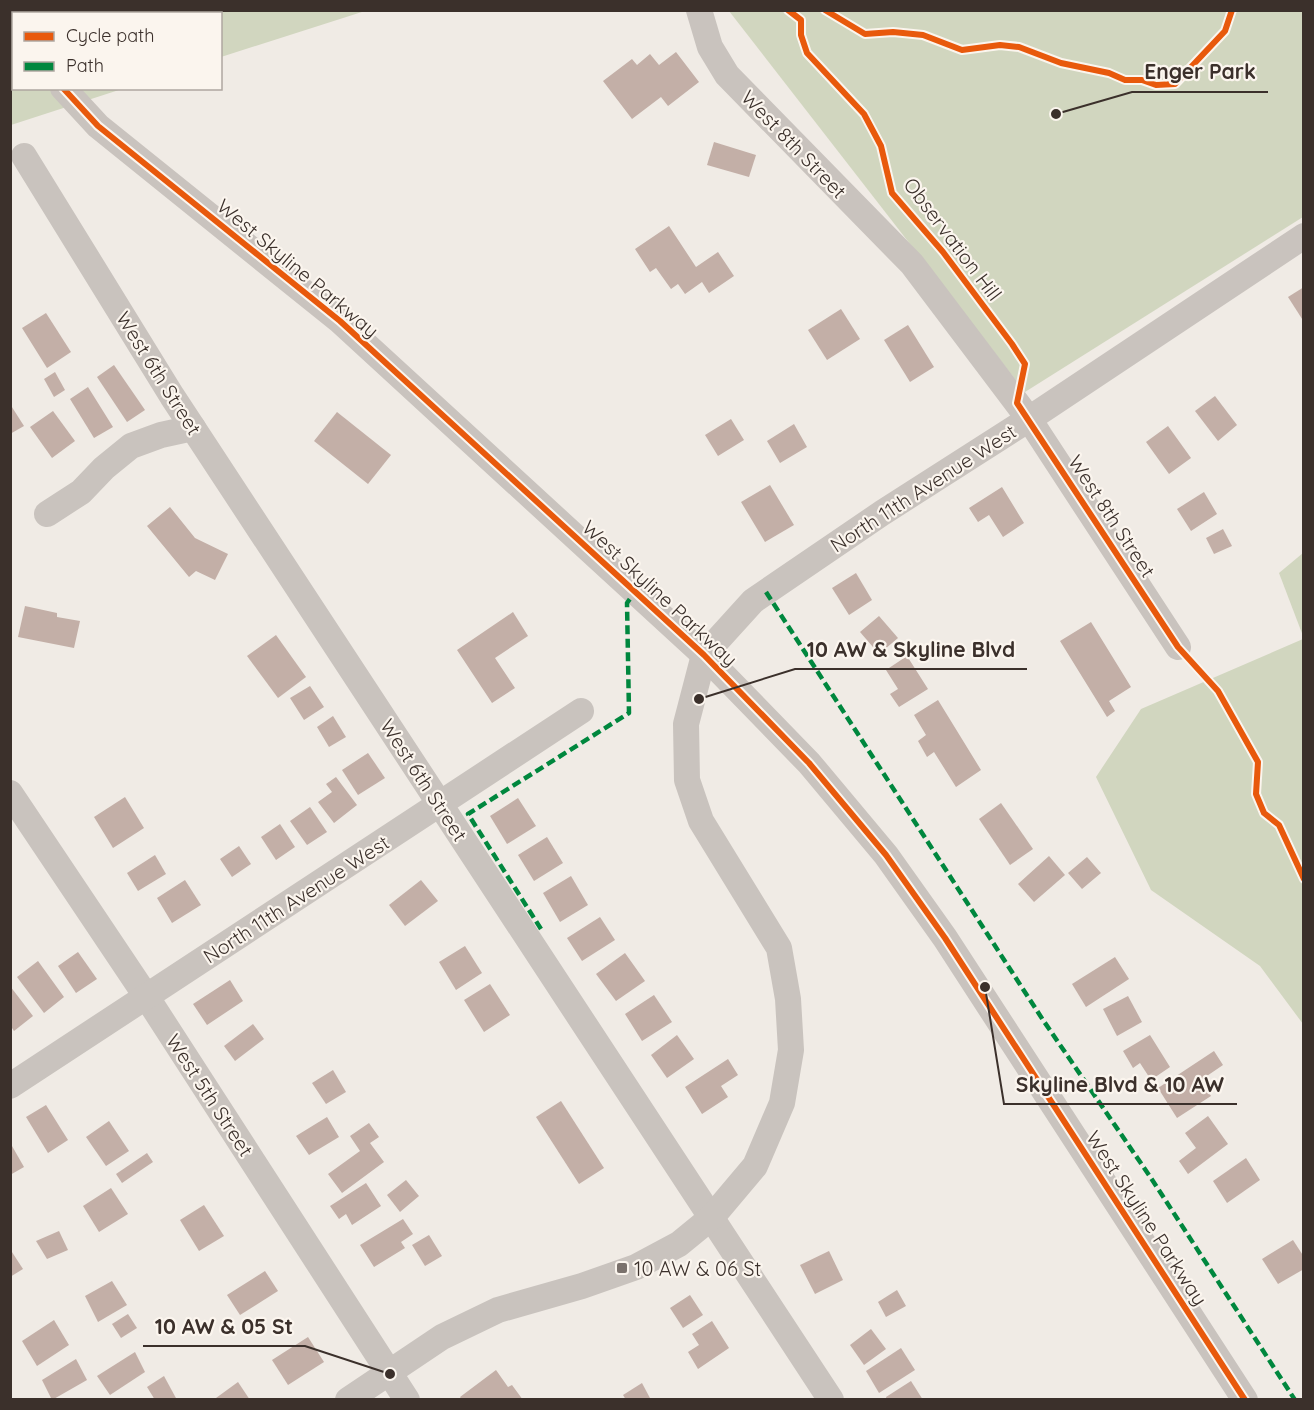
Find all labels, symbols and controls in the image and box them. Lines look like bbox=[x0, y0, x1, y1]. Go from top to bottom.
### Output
legend bbox=[12, 12, 222, 90]
text: Cycle path bbox=[66, 24, 154, 47]
callout: Enger Park bbox=[1132, 53, 1268, 92]
text: Path bbox=[66, 54, 104, 77]
text: Enger Park bbox=[1144, 58, 1256, 84]
street label: West 8th Street bbox=[736, 85, 852, 204]
street label: Observation Hill bbox=[899, 173, 1007, 305]
street label: West Skyline Parkway bbox=[212, 193, 384, 343]
street label: West 6th Street bbox=[111, 307, 207, 440]
street label: North 11th Avenue West bbox=[825, 418, 1021, 557]
street label: West 8th Street bbox=[1063, 450, 1161, 582]
street label: West Skyline Parkway bbox=[577, 515, 743, 671]
callout: 10 AW & Skyline Blvd bbox=[795, 630, 1027, 669]
text: 10 AW & Skyline Blvd bbox=[807, 636, 1015, 662]
street label: West 6th Street bbox=[375, 714, 473, 846]
street label: North 11th Avenue West bbox=[198, 829, 394, 968]
street label: West 5th Street bbox=[161, 1029, 259, 1161]
callout: Skyline Blvd & 10 AW bbox=[1004, 1065, 1237, 1104]
text: Skyline Blvd & 10 AW bbox=[1016, 1071, 1224, 1097]
street label: West Skyline Parkway bbox=[1081, 1126, 1213, 1310]
place label: 10 AW & 06 St bbox=[634, 1256, 761, 1281]
marker: 10 AW & 06 St bbox=[615, 1261, 629, 1275]
callout: 10 AW & 05 St bbox=[143, 1307, 305, 1346]
text: 10 AW & 05 St bbox=[155, 1313, 293, 1339]

